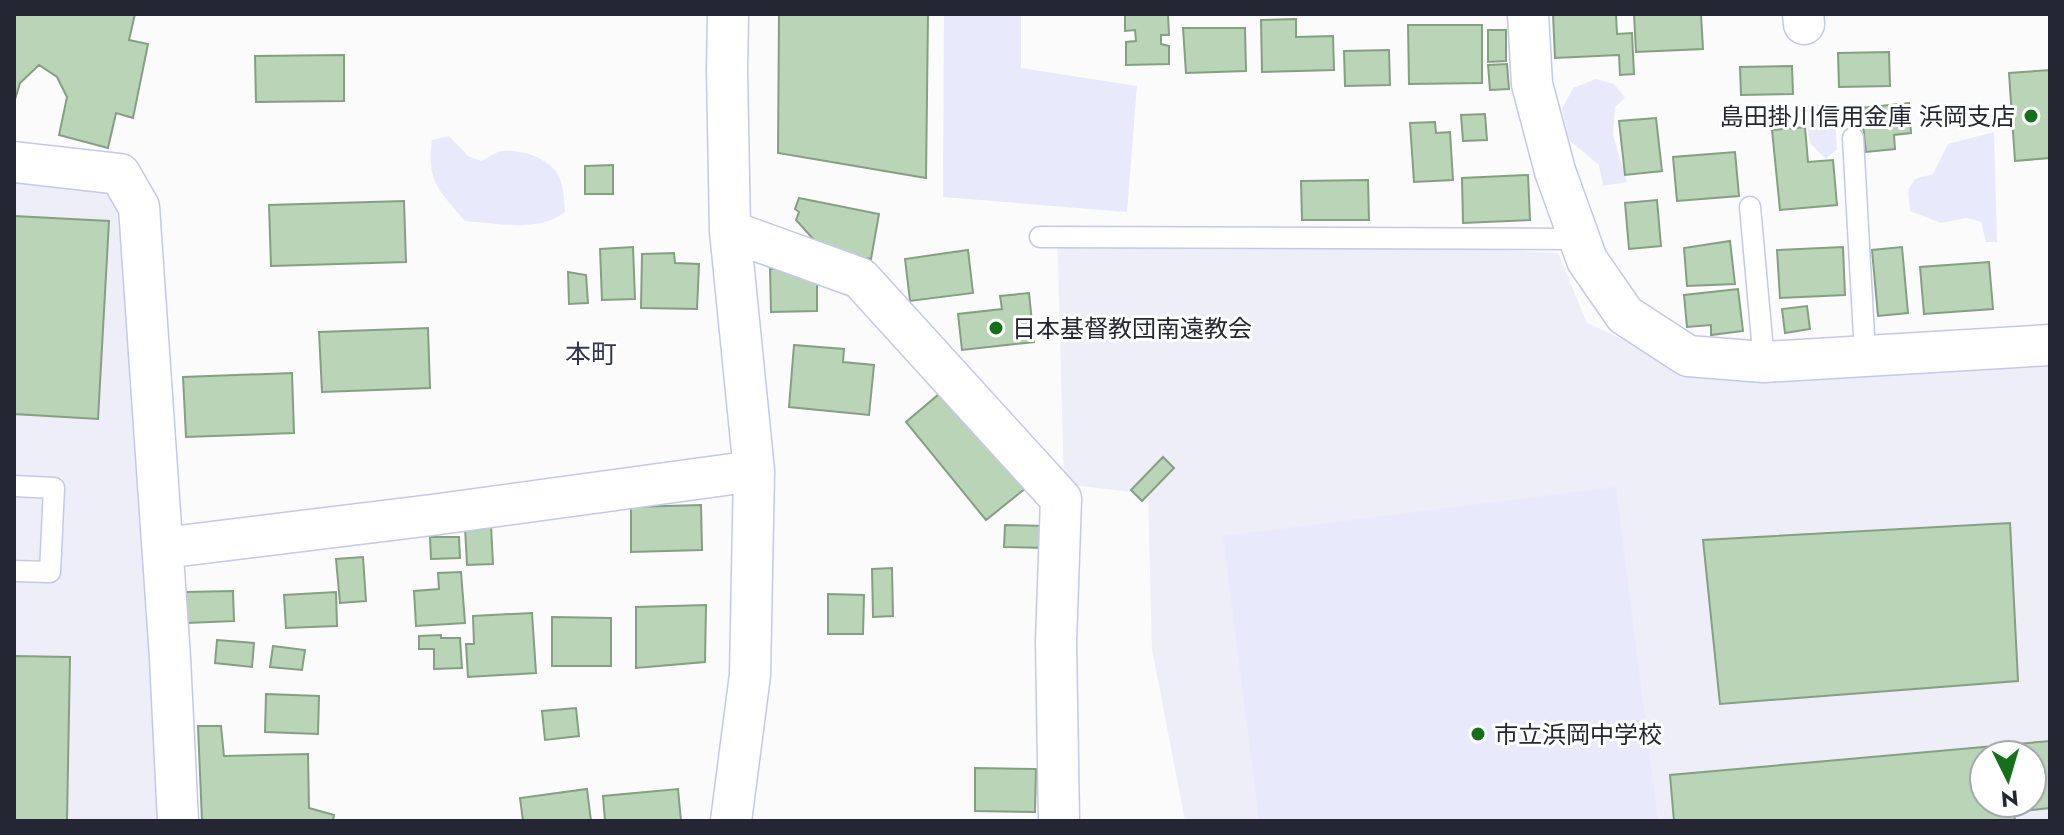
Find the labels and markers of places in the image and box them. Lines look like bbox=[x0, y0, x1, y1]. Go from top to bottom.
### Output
place label: 島田掛川信用金庫 浜岡支店 bbox=[1720, 99, 2015, 134]
marker: 島田掛川信用金庫 浜岡支店 bbox=[2022, 107, 2040, 125]
place label: 日本基督教団南遠教会 bbox=[1012, 311, 1252, 346]
marker: 日本基督教団南遠教会 bbox=[987, 319, 1005, 337]
place label: 市立浜岡中学校 bbox=[1494, 717, 1662, 752]
marker: 市立浜岡中学校 bbox=[1469, 725, 1487, 743]

